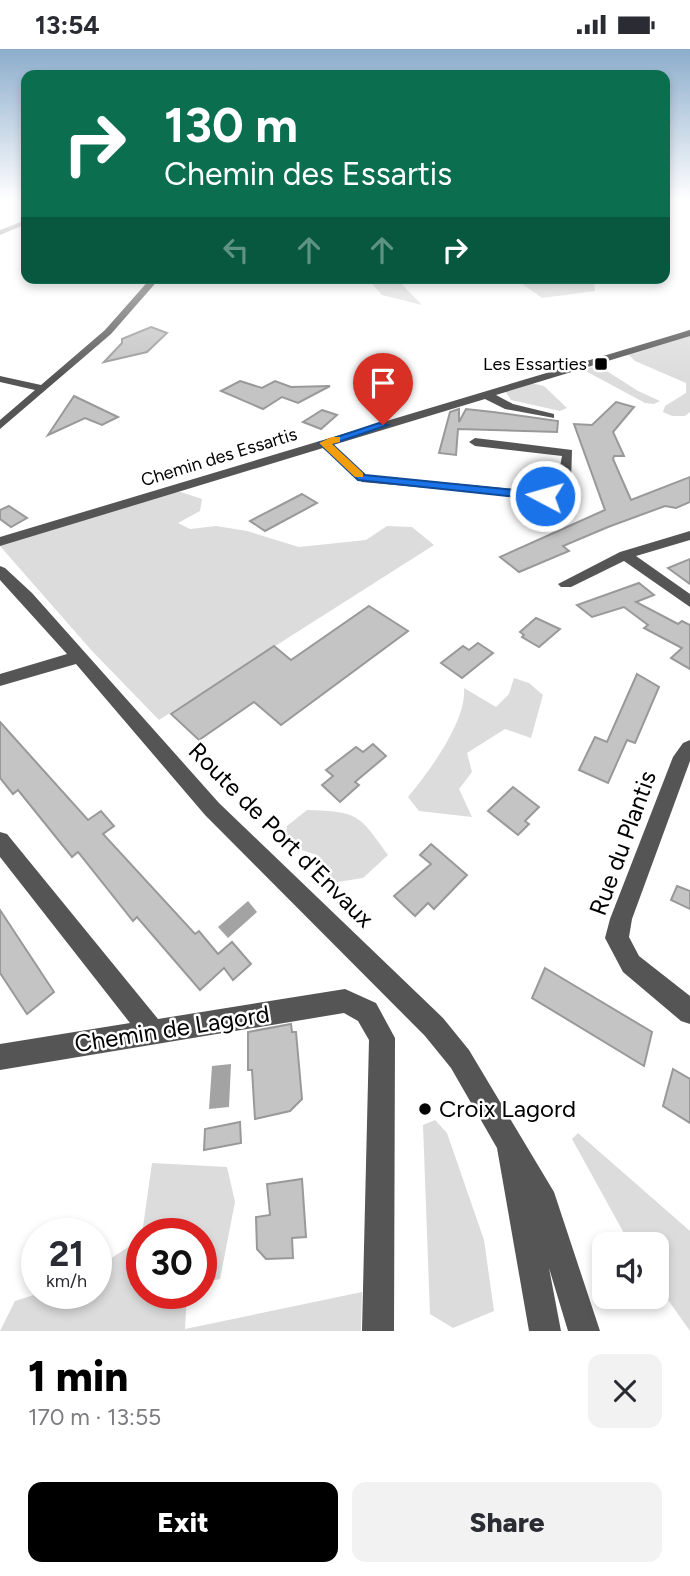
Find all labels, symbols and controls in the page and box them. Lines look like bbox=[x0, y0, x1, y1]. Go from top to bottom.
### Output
text: 13:54 bbox=[35, 9, 100, 41]
text: 130 m bbox=[164, 95, 298, 154]
icon: right bbox=[49, 98, 140, 189]
text: Chemin des Essartis bbox=[164, 155, 452, 193]
icon: left bbox=[217, 231, 255, 269]
icon: ahead bbox=[290, 231, 328, 269]
icon: ahead bbox=[363, 231, 401, 269]
icon: right bbox=[436, 231, 474, 269]
pin bbox=[353, 353, 413, 425]
place label: Les Essarties bbox=[483, 353, 587, 375]
marker: Les Essarties bbox=[593, 356, 609, 372]
icon: arrive bbox=[364, 364, 402, 402]
street label: Chemin des Essartis bbox=[138, 423, 300, 491]
position arrow bbox=[508, 459, 582, 533]
street label: Route de Port d'Envaux bbox=[183, 736, 380, 934]
street label: Rue du Plantis bbox=[583, 767, 662, 919]
street label: Chemin de Lagord bbox=[72, 999, 272, 1058]
place label: Croix Lagord bbox=[439, 1094, 576, 1123]
marker: Croix Lagord bbox=[417, 1101, 433, 1117]
speed limit sign: 30 bbox=[126, 1218, 217, 1309]
map controls bbox=[592, 1232, 669, 1309]
button: sound bbox=[592, 1232, 669, 1309]
text: 21 bbox=[49, 1233, 84, 1275]
text: km/h bbox=[46, 1270, 87, 1292]
text: 1 min bbox=[28, 1351, 128, 1402]
button: close bbox=[588, 1354, 662, 1428]
text: 170 m · 13:55 bbox=[28, 1403, 161, 1431]
button: Exit bbox=[28, 1482, 338, 1562]
button: Share bbox=[352, 1482, 662, 1562]

